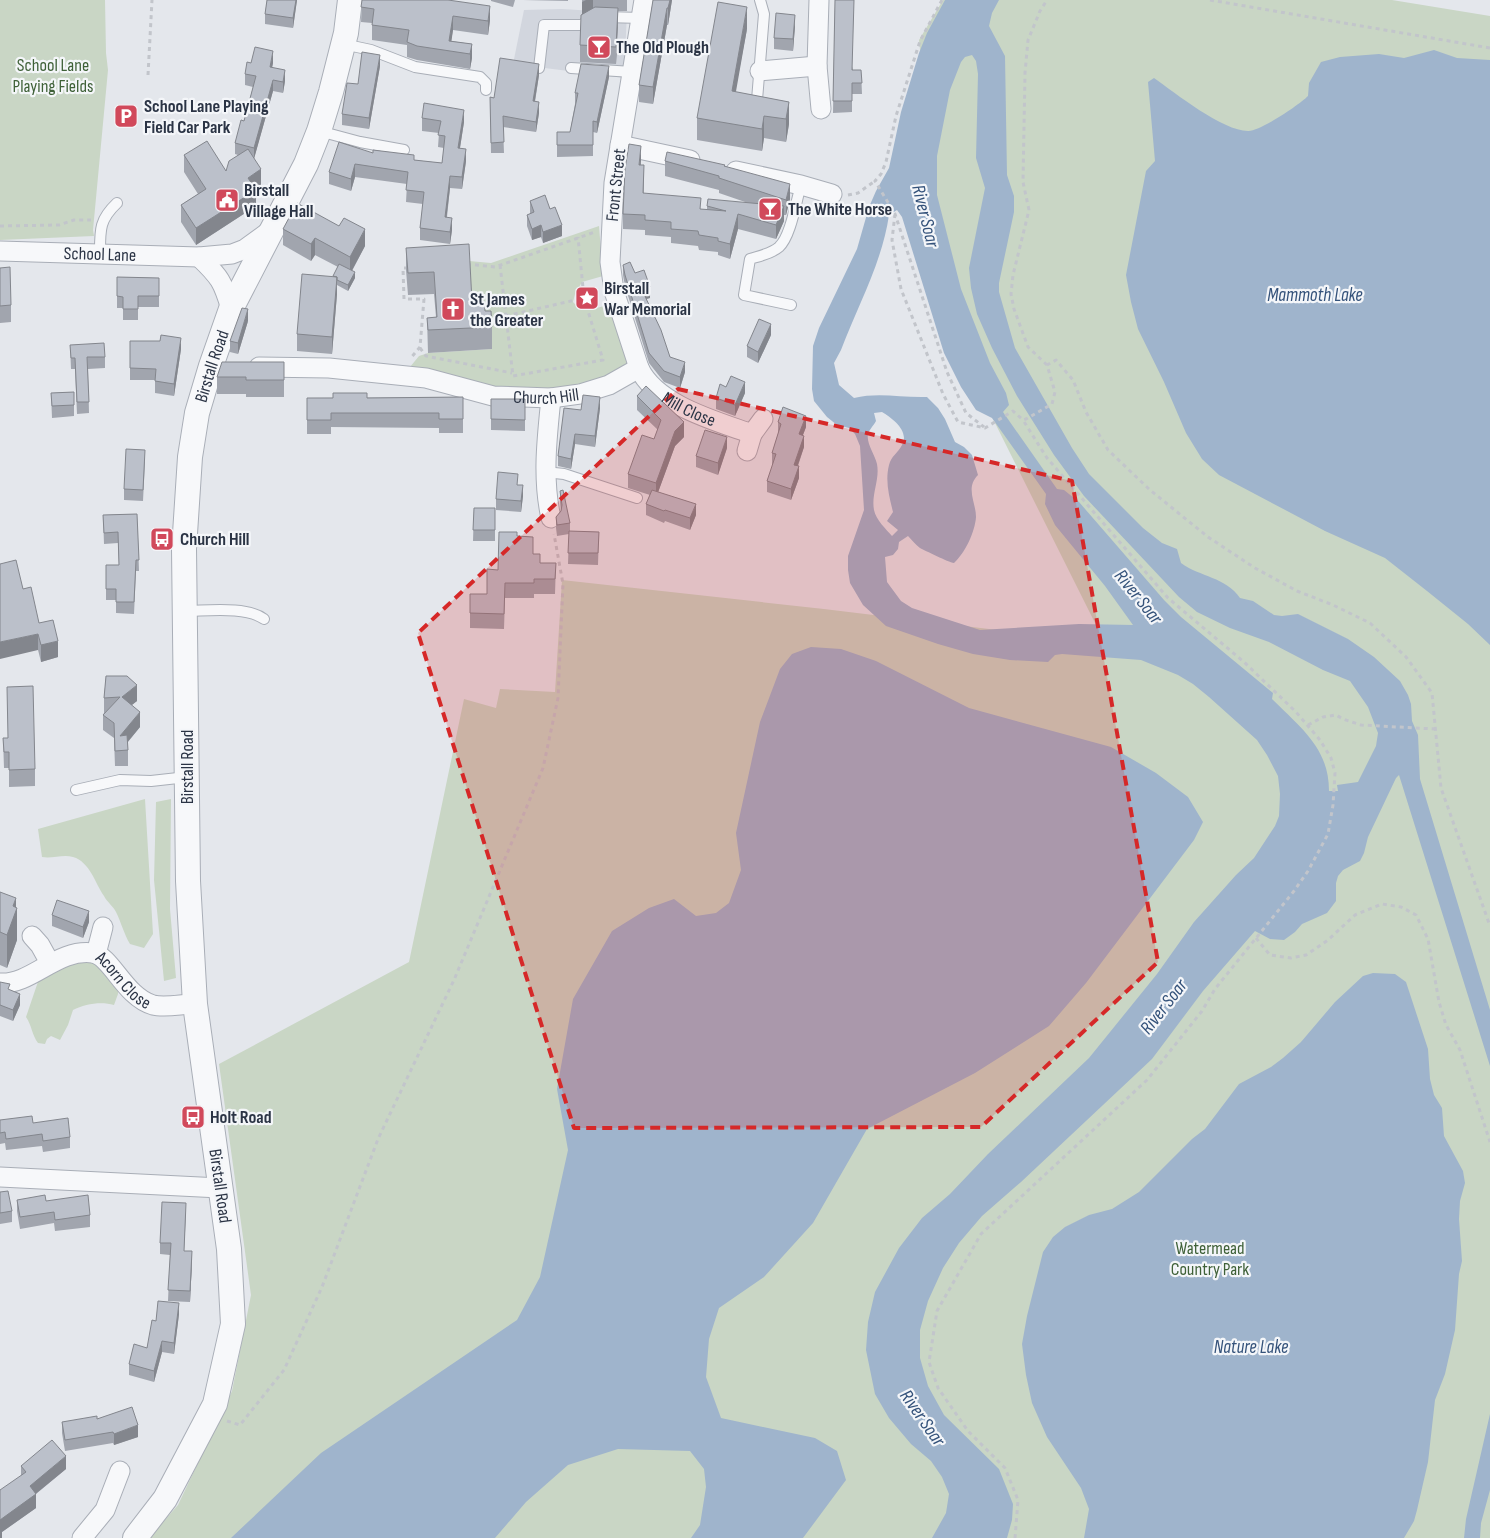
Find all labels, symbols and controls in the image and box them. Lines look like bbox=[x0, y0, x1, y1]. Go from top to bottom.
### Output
bar icon: The Old Plough bbox=[586, 34, 612, 60]
place label: The Old Plough bbox=[616, 37, 709, 58]
park label: School Lane Playing Fields bbox=[13, 55, 93, 97]
place label: School Lane Playing Field Car Park bbox=[144, 96, 269, 138]
parking icon: School Lane Playing Field Car Park bbox=[113, 103, 139, 129]
street label: Front Street bbox=[602, 147, 630, 223]
place label: Birstall Village Hall bbox=[244, 180, 313, 222]
water label: River Soar bbox=[906, 182, 944, 250]
public building icon: Birstall Village Hall bbox=[214, 187, 240, 213]
bar icon: The White Horse bbox=[757, 196, 783, 222]
place label: The White Horse bbox=[788, 199, 892, 220]
street label: School Lane bbox=[63, 242, 136, 266]
place label: Birstall War Memorial bbox=[604, 278, 691, 320]
water label: Mammoth Lake bbox=[1267, 284, 1363, 307]
place icon: Birstall War Memorial bbox=[574, 285, 600, 311]
place label: St James the Greater bbox=[470, 289, 544, 331]
church icon: St James the Greater bbox=[440, 296, 466, 322]
street label: Birstall Road bbox=[190, 327, 233, 405]
street label: Church Hill bbox=[513, 384, 580, 409]
street label: Mill Close bbox=[658, 387, 719, 431]
bus stop icon: Church Hill bbox=[149, 526, 175, 552]
place label: Church Hill bbox=[180, 529, 249, 550]
water label: River Soar bbox=[1109, 565, 1167, 629]
street label: Birstall Road bbox=[177, 730, 198, 804]
street label: Acorn Close bbox=[91, 946, 154, 1013]
water label: River Soar bbox=[1135, 974, 1193, 1039]
bus stop icon: Holt Road bbox=[180, 1104, 206, 1130]
place label: Holt Road bbox=[210, 1107, 272, 1128]
street label: Birstall Road bbox=[204, 1148, 236, 1224]
park label: Watermead Country Park bbox=[1171, 1238, 1249, 1280]
water label: Nature Lake bbox=[1214, 1336, 1289, 1359]
water label: River Soar bbox=[894, 1385, 950, 1451]

